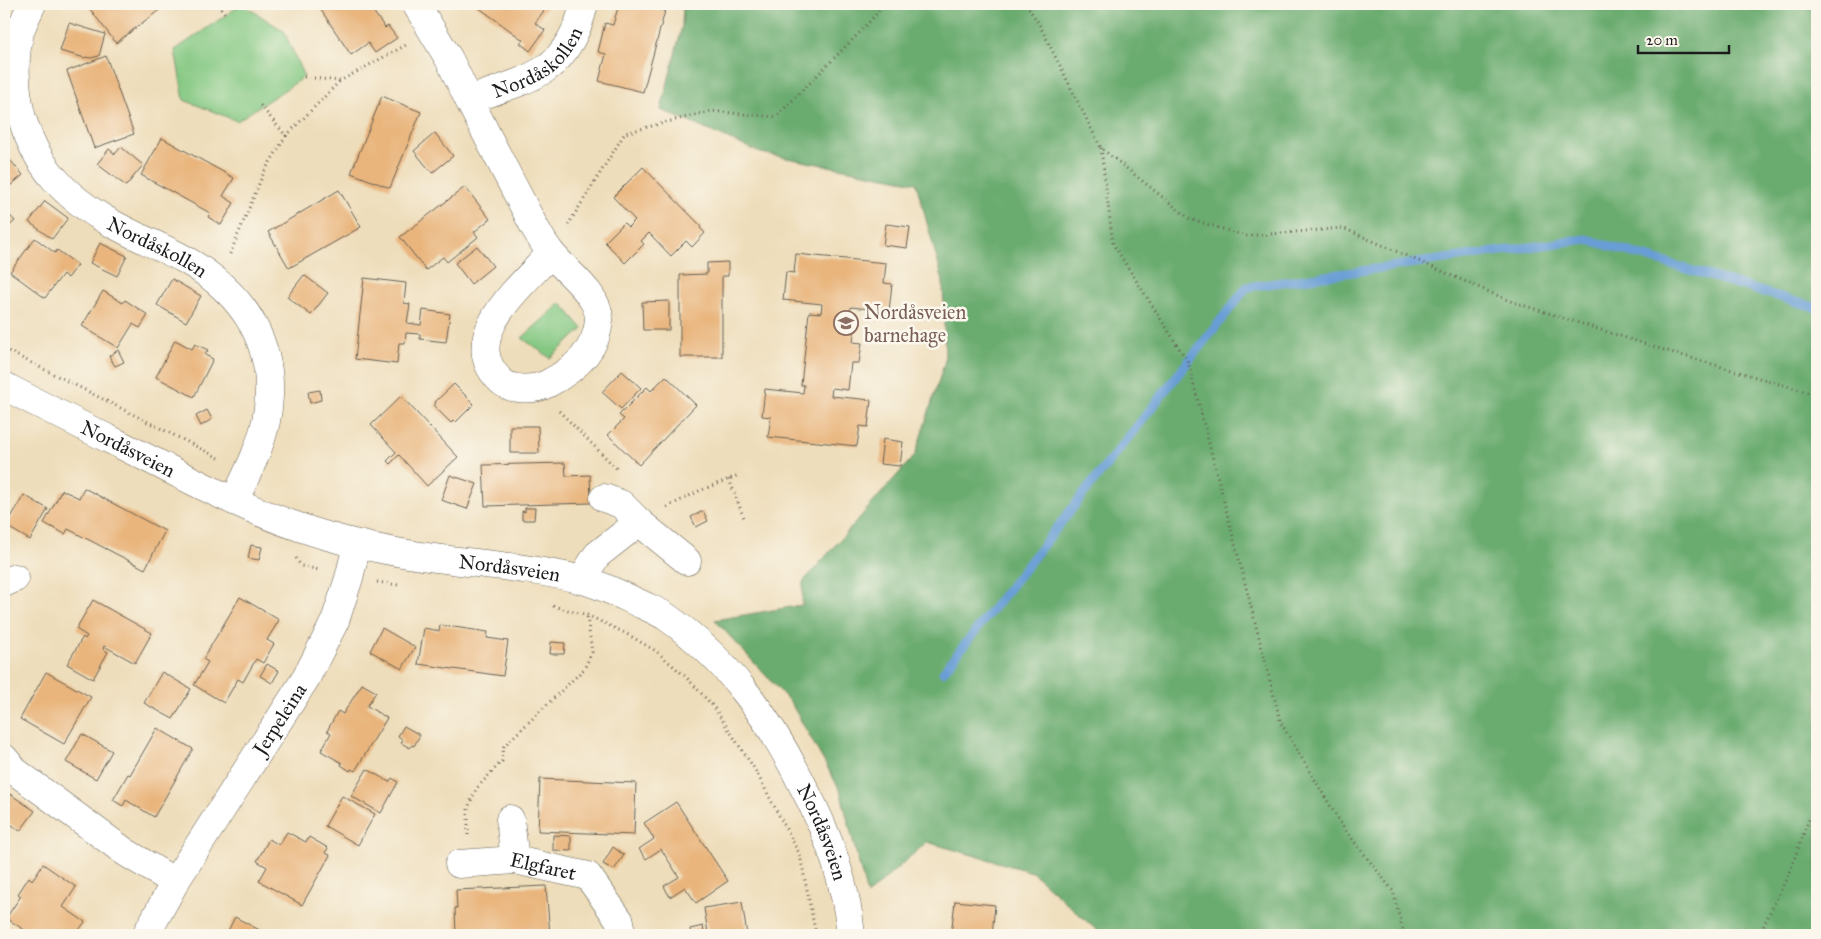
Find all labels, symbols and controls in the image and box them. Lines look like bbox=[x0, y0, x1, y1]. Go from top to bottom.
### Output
scale bar bbox=[1638, 22, 1730, 54]
street label: Nordåskollen bbox=[489, 23, 587, 103]
text: 20 m bbox=[1646, 31, 1678, 49]
street label: Nordåskollen bbox=[103, 211, 212, 283]
place label: Nordåsveien barnehage bbox=[864, 300, 966, 348]
school or university icon: Nordåsveien barnehage bbox=[833, 310, 859, 336]
street label: Nordåsveien bbox=[77, 415, 179, 482]
street label: Nordåsveien bbox=[457, 549, 562, 587]
street label: Jerpeleina bbox=[247, 678, 312, 762]
street label: Nordåsveien bbox=[792, 780, 853, 883]
street label: Elgfaret bbox=[508, 847, 579, 885]

